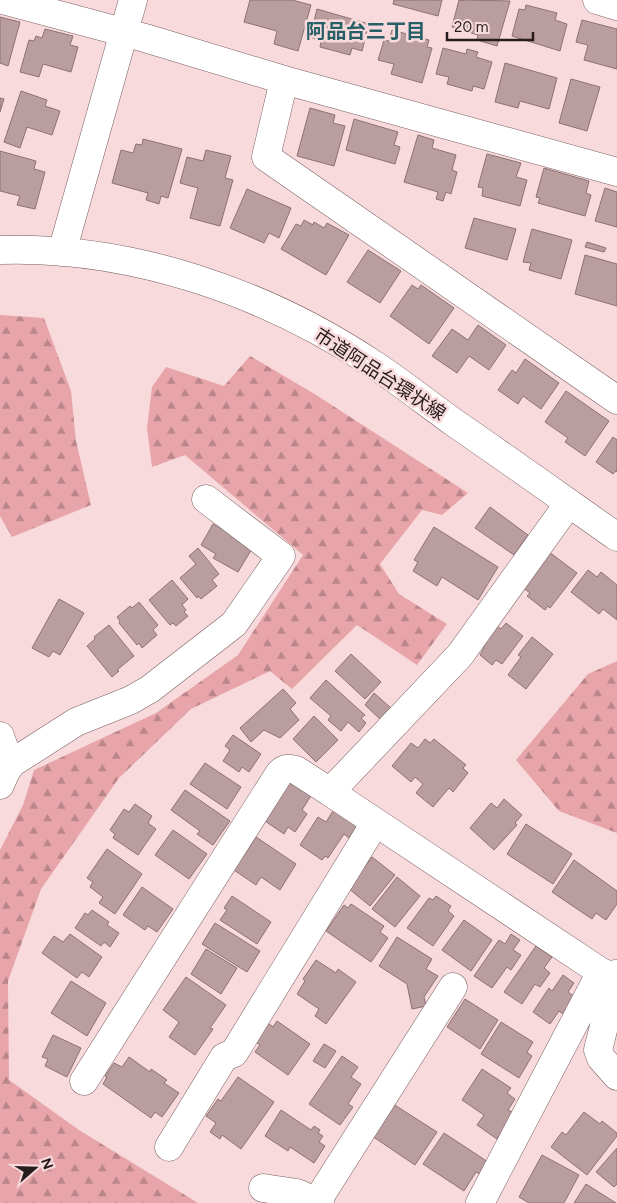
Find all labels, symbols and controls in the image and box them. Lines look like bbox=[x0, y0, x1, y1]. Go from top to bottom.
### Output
scale bar bbox=[447, 10, 533, 42]
text: 20 m bbox=[454, 18, 488, 36]
district label: 阿品台三丁目 bbox=[306, 19, 426, 43]
street label: 市道阿品台環状線 bbox=[310, 323, 450, 425]
north arrow bbox=[10, 1143, 60, 1193]
text: N bbox=[37, 1156, 57, 1172]

